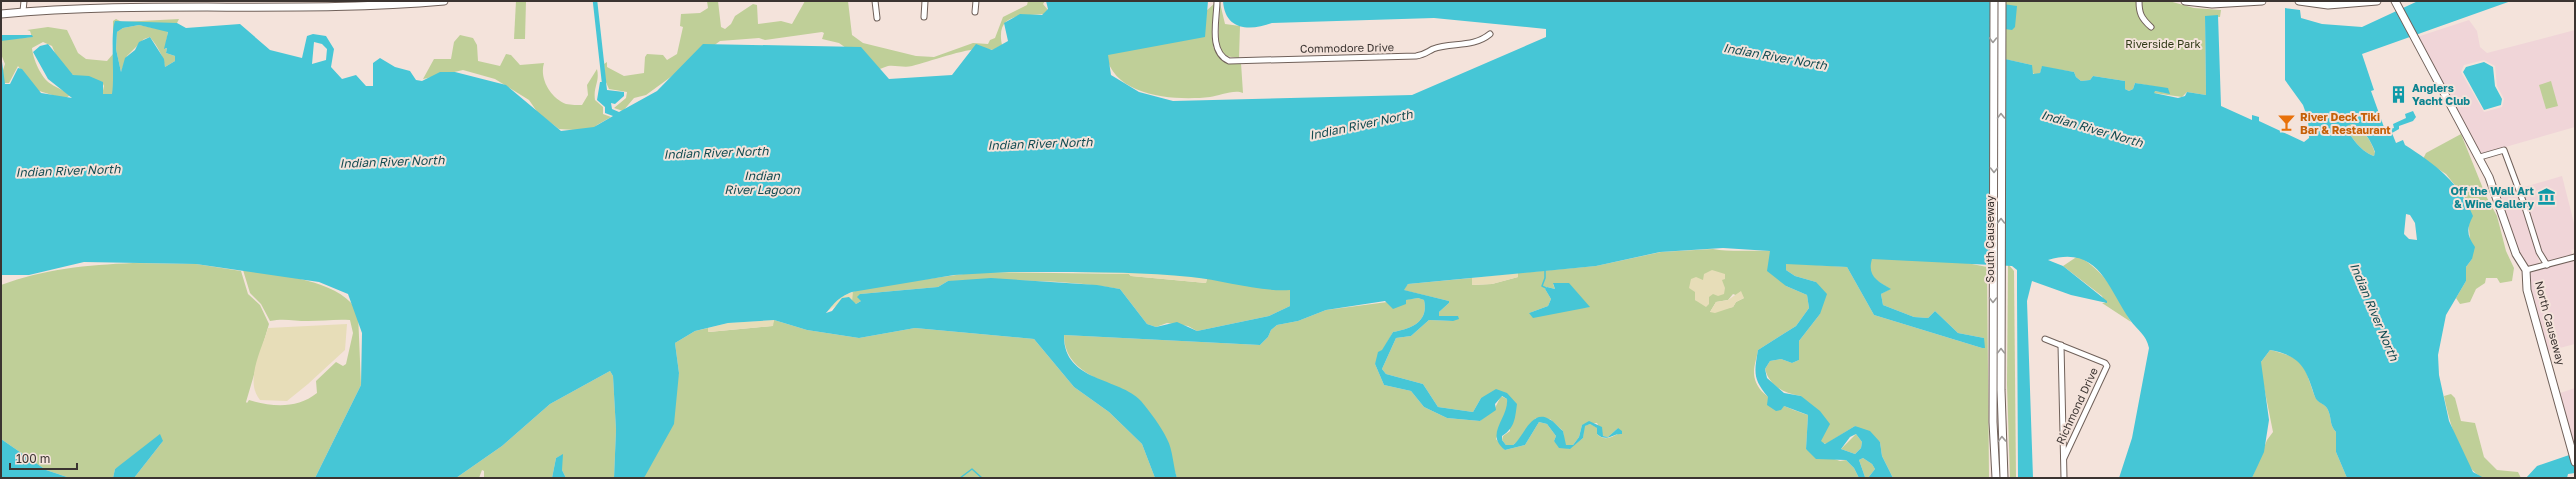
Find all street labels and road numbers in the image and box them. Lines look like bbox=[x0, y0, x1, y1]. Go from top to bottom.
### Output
street label: Commodore Drive bbox=[1300, 40, 1394, 55]
street label: South Causeway bbox=[1983, 195, 1996, 283]
street label: North Causeway bbox=[2533, 279, 2568, 366]
street label: Richmond Drive bbox=[2053, 365, 2100, 446]

